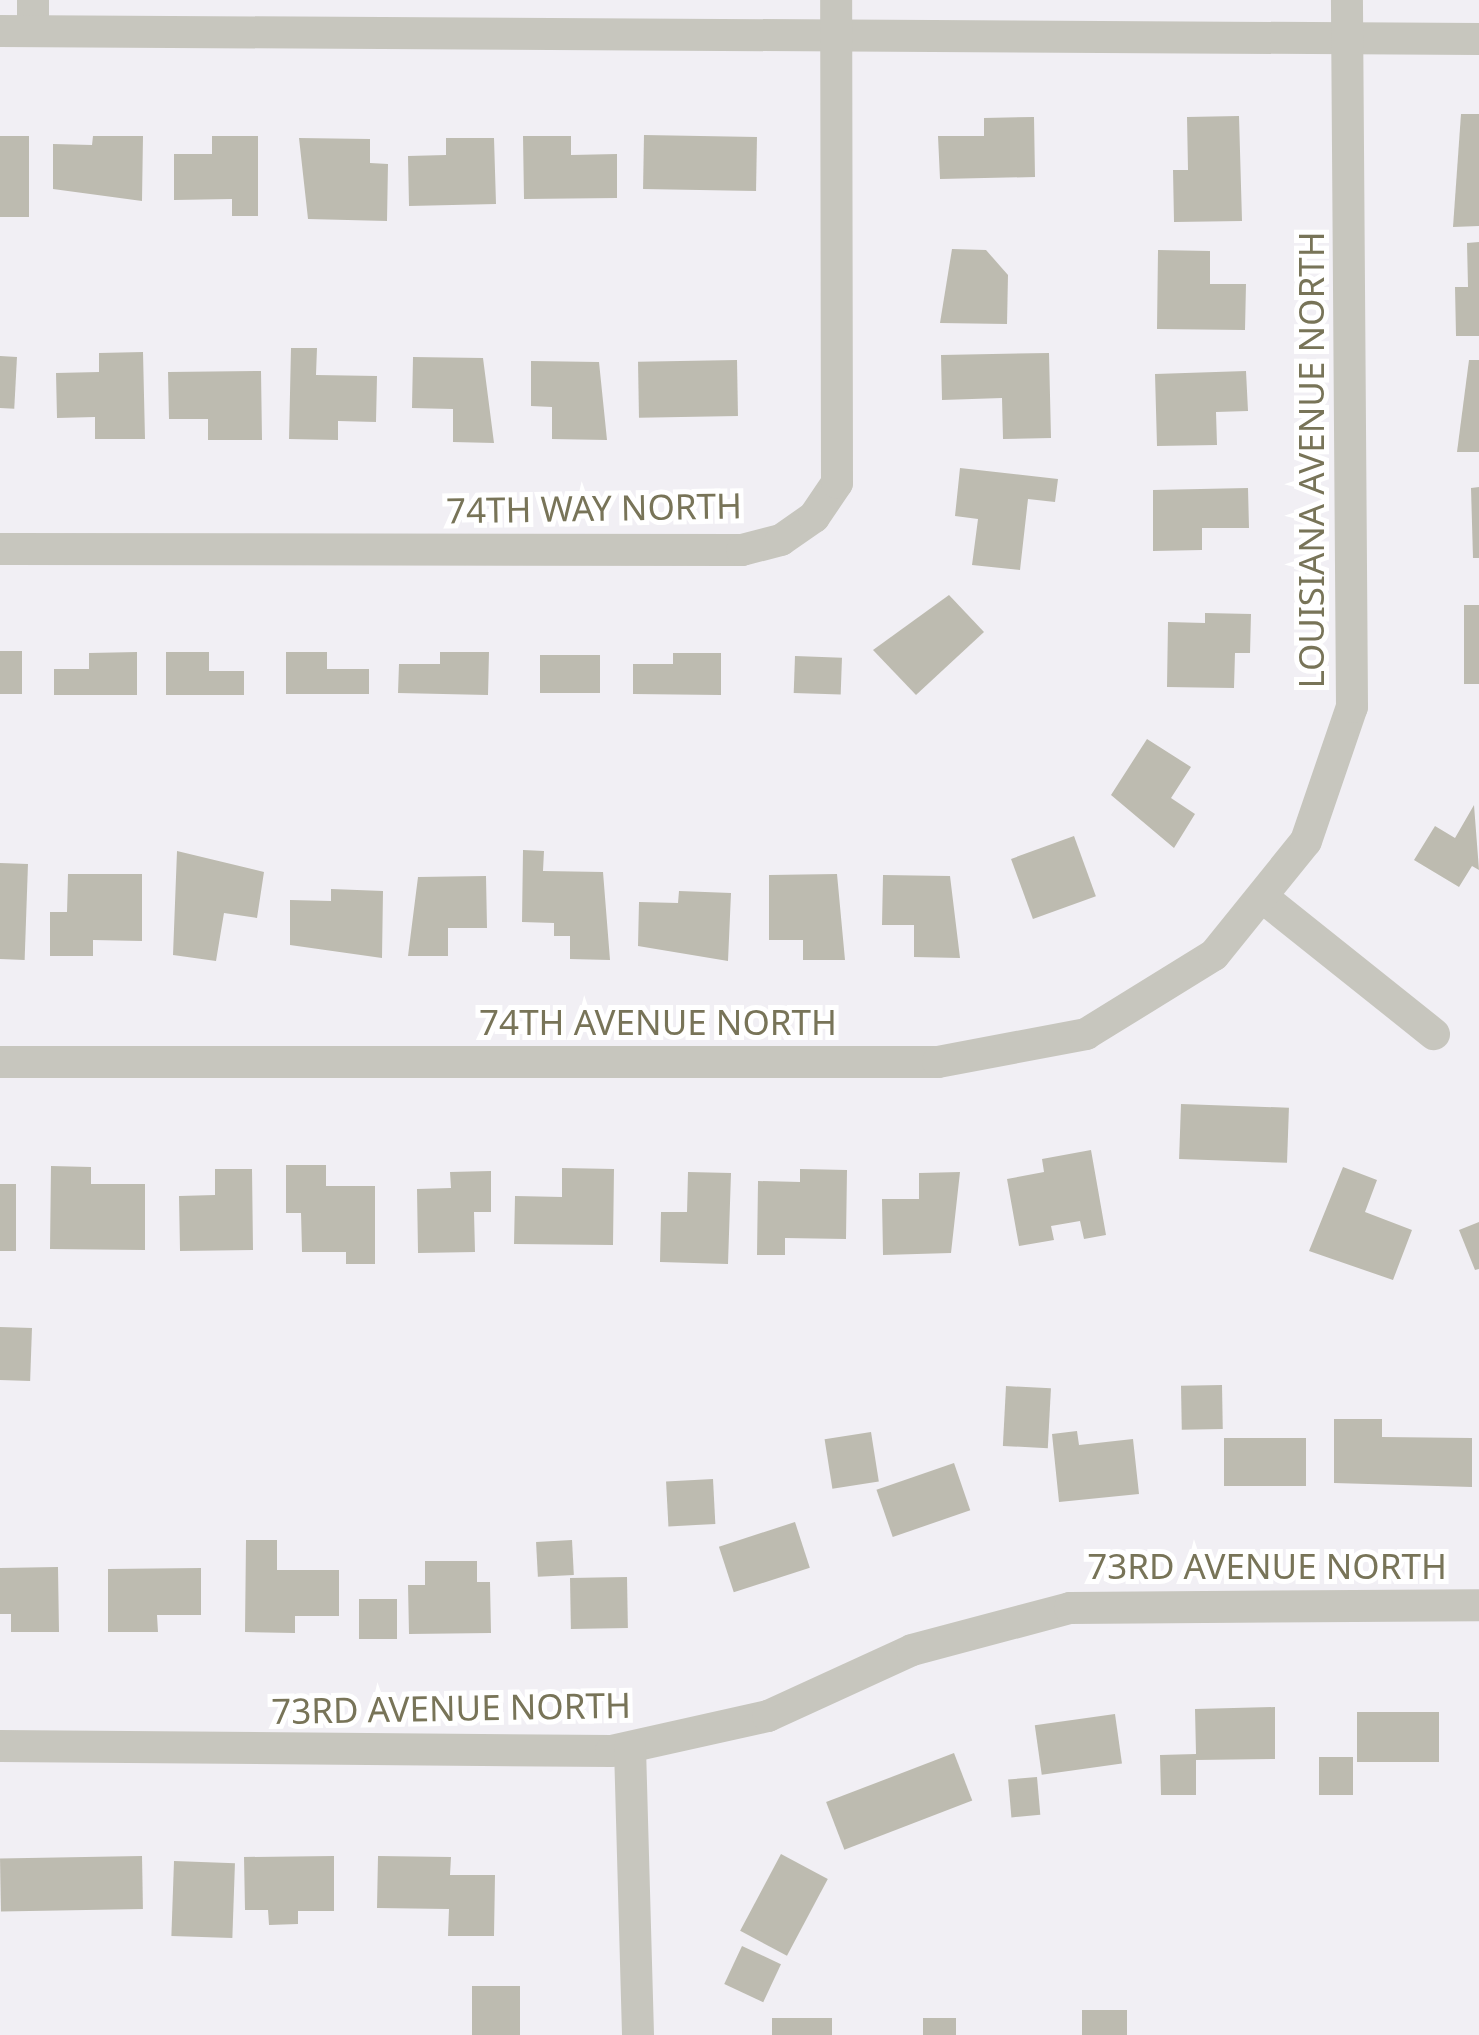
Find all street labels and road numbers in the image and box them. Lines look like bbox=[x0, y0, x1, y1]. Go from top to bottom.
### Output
street label: LOUISIANA AVENUE NORTH bbox=[1290, 231, 1332, 689]
street label: 74TH WAY NORTH bbox=[446, 484, 742, 532]
street label: 74TH AVENUE NORTH bbox=[479, 1001, 837, 1043]
street label: 73RD AVENUE NORTH bbox=[1087, 1545, 1447, 1587]
street label: 73RD AVENUE NORTH bbox=[271, 1684, 631, 1732]

